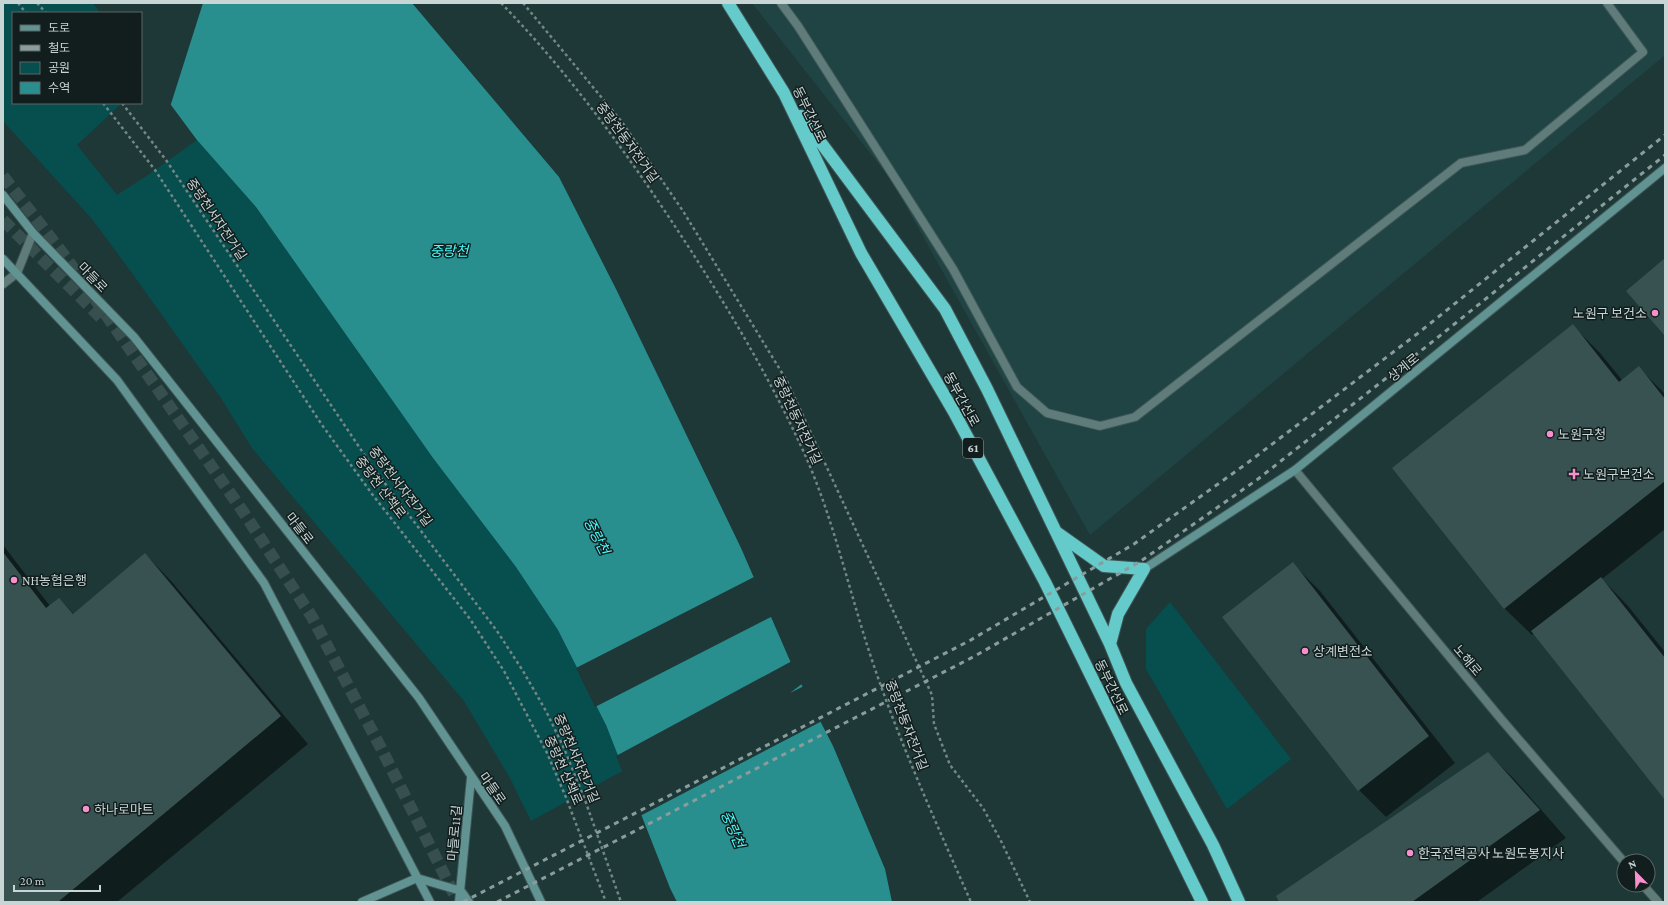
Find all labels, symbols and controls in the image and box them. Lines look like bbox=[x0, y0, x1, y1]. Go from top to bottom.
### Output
legend bbox=[12, 12, 142, 104]
text: 도로 bbox=[48, 21, 70, 35]
text: 철도 bbox=[48, 41, 70, 55]
text: 공원 bbox=[48, 61, 70, 75]
text: 수역 bbox=[48, 81, 70, 95]
street label: 동부간선로 bbox=[790, 84, 829, 144]
street label: 중랑천동자전거길 bbox=[593, 99, 662, 185]
street label: 중랑천서자전거길 bbox=[184, 175, 250, 263]
water label: 중랑천 bbox=[430, 243, 469, 259]
street label: 마들로 bbox=[75, 259, 111, 295]
place label: 노원구 보건소 bbox=[1573, 306, 1647, 321]
marker: 노원구 보건소 bbox=[1650, 308, 1660, 318]
street label: 상계로 bbox=[1385, 350, 1422, 385]
street label: 동부간선로 bbox=[941, 369, 983, 429]
street label: 중랑천동자전거길 bbox=[771, 374, 825, 467]
place label: 노원구청 bbox=[1558, 427, 1606, 442]
marker: 노원구청 bbox=[1545, 429, 1555, 439]
road number: 61 bbox=[963, 438, 983, 458]
street label: 중랑천서자전거길 bbox=[366, 444, 435, 529]
street label: 중랑천 산책로 bbox=[352, 453, 409, 521]
place label: 노원구보건소 bbox=[1583, 467, 1655, 482]
marker: 노원구보건소 bbox=[1568, 468, 1580, 480]
street label: 마들로 bbox=[283, 510, 317, 547]
water label: 중랑천 bbox=[581, 515, 613, 558]
place label: NH농협은행 bbox=[22, 573, 87, 588]
marker: NH농협은행 bbox=[9, 575, 19, 585]
street label: 노해로 bbox=[1450, 642, 1485, 679]
place label: 상계변전소 bbox=[1313, 644, 1373, 659]
marker: 상계변전소 bbox=[1300, 646, 1310, 656]
street label: 동부간선로 bbox=[1092, 657, 1131, 717]
street label: 중랑천동자전거길 bbox=[882, 678, 931, 773]
street label: 중랑천서자전거길 bbox=[551, 711, 602, 805]
street label: 중랑천 산책로 bbox=[542, 733, 585, 807]
street label: 마들로 bbox=[476, 769, 509, 807]
place label: 하나로마트 bbox=[94, 802, 154, 817]
marker: 하나로마트 bbox=[81, 804, 91, 814]
street label: 마들로11길 bbox=[445, 804, 464, 862]
water label: 중랑천 bbox=[718, 808, 748, 851]
place label: 한국전력공사 노원도봉지사 bbox=[1418, 846, 1564, 861]
marker: 한국전력공사 노원도봉지사 bbox=[1405, 848, 1415, 858]
north arrow bbox=[1616, 853, 1656, 893]
text: N bbox=[1626, 857, 1638, 871]
scale bar bbox=[14, 867, 100, 893]
text: 20 m bbox=[20, 874, 45, 888]

